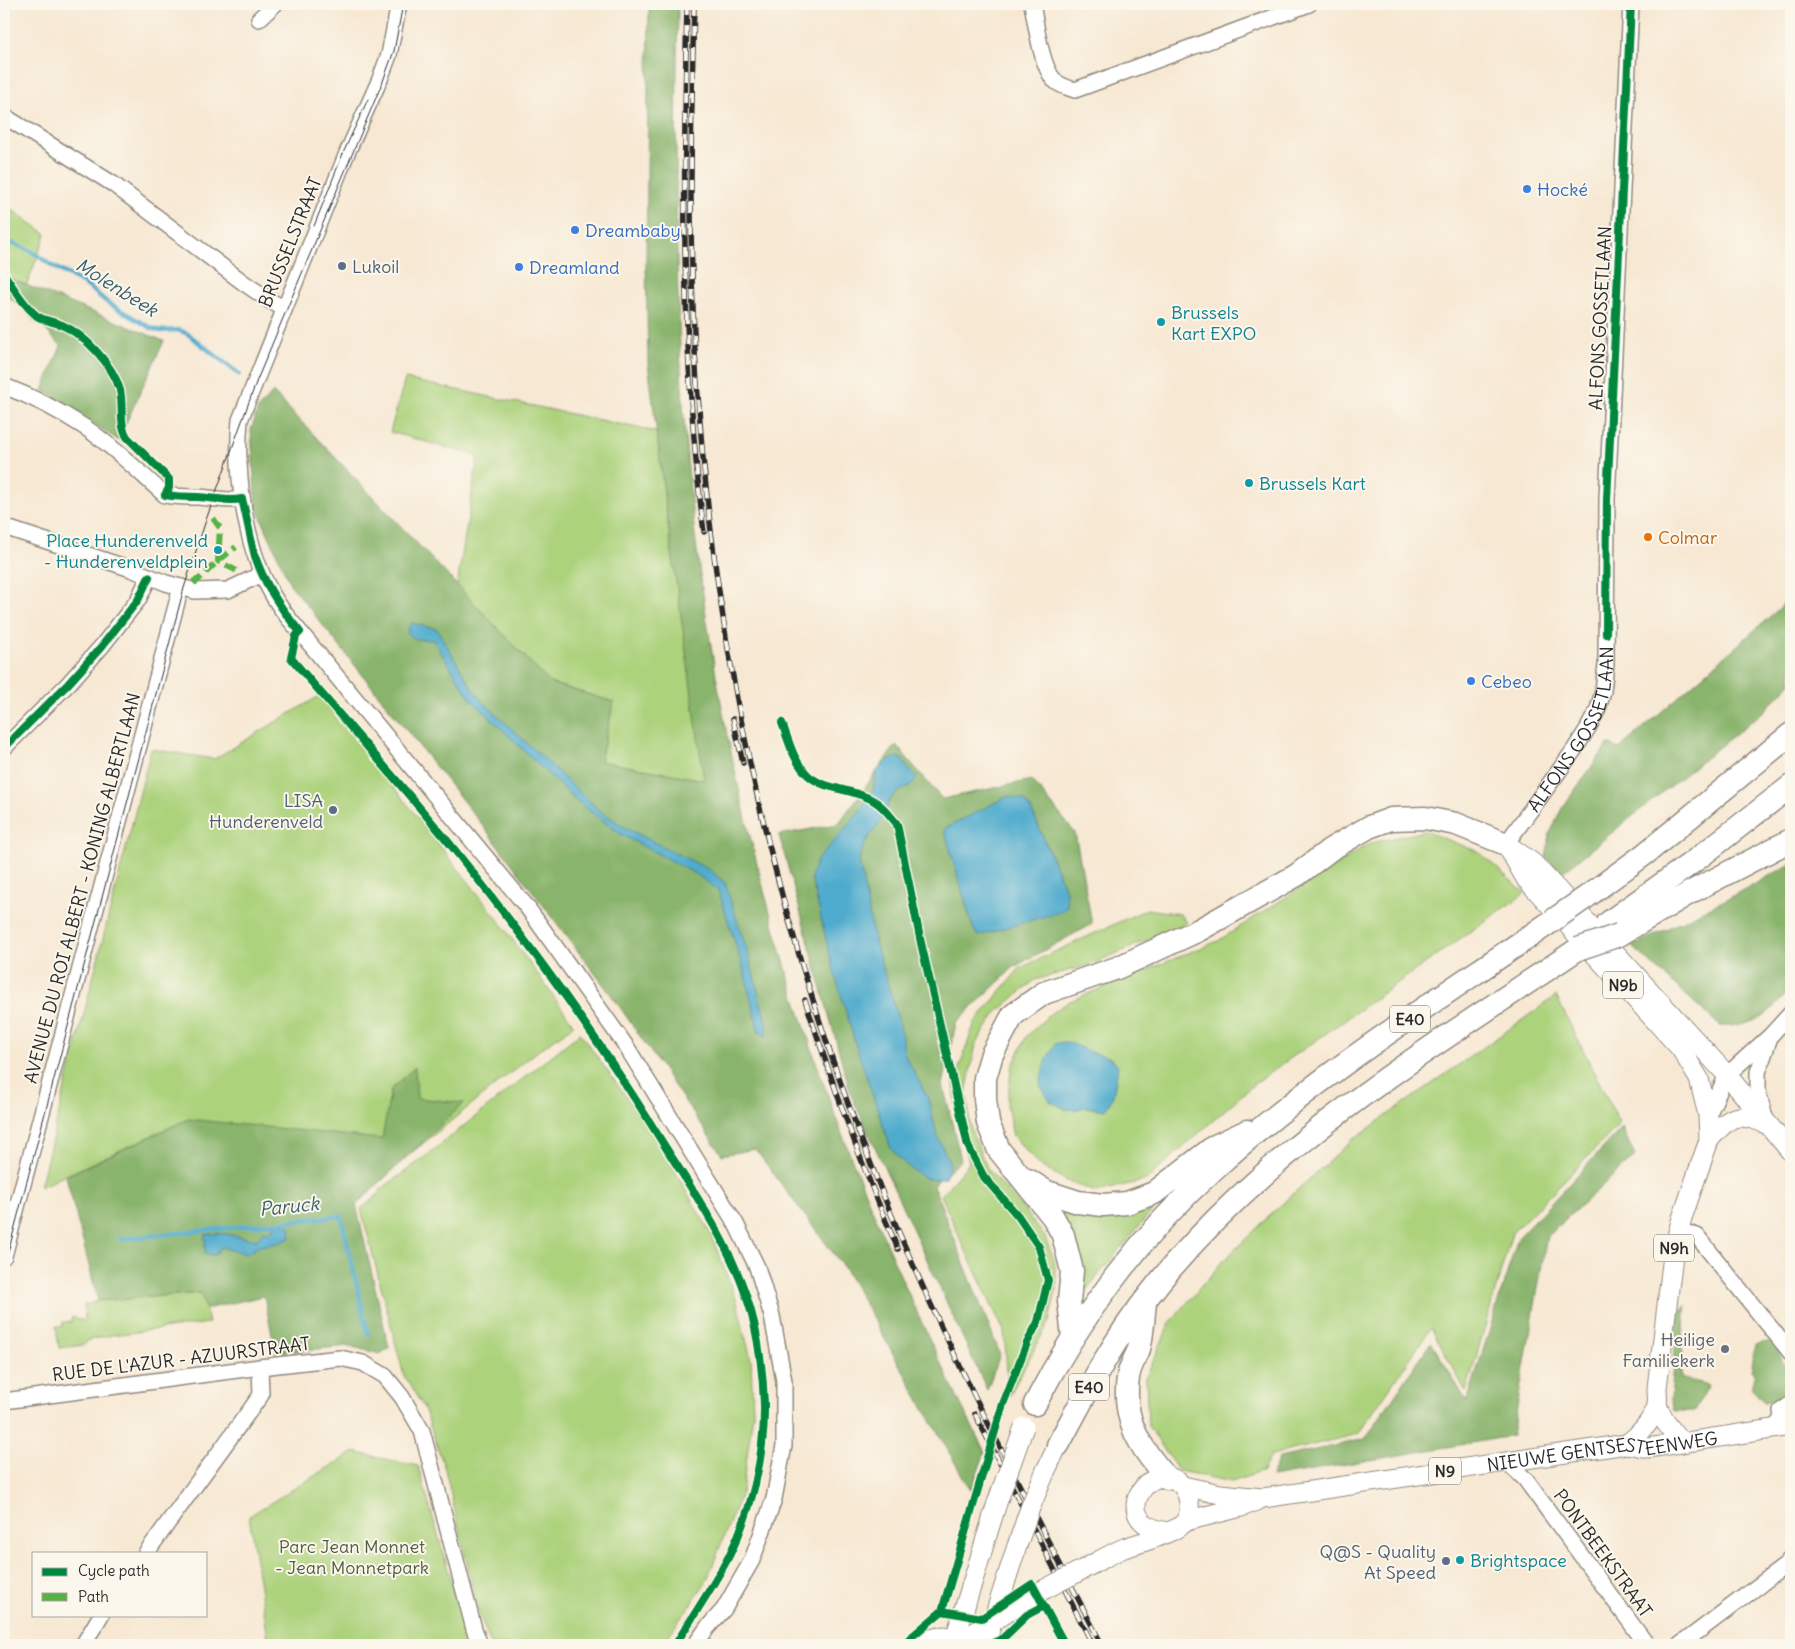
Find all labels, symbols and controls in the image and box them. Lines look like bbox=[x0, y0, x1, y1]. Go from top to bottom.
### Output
street label: BRUSSELSTRAAT bbox=[253, 173, 327, 311]
place label: Hocké bbox=[1537, 178, 1588, 201]
marker: Hocké bbox=[1521, 183, 1533, 195]
place label: Dreambaby bbox=[585, 219, 681, 242]
marker: Dreambaby bbox=[569, 224, 581, 236]
street label: ALFONS GOSSETLAAN bbox=[1584, 225, 1616, 411]
water label: Molenbeek bbox=[72, 252, 164, 322]
place label: Lukoil bbox=[352, 255, 399, 278]
place label: Dreamland bbox=[529, 256, 620, 279]
marker: Lukoil bbox=[336, 260, 348, 272]
marker: Dreamland bbox=[513, 261, 525, 273]
place label: Brussels Kart EXPO bbox=[1171, 301, 1257, 345]
marker: Brussels Kart EXPO bbox=[1155, 316, 1167, 328]
place label: Brussels Kart bbox=[1259, 472, 1366, 495]
marker: Brussels Kart bbox=[1243, 477, 1255, 489]
place label: Colmar bbox=[1658, 526, 1718, 549]
place label: Place Hunderenveld - Hunderenveldplein bbox=[44, 529, 208, 573]
marker: Colmar bbox=[1642, 531, 1654, 543]
marker: Place Hunderenveld - Hunderenveldplein bbox=[212, 544, 224, 556]
street label: ALFONS GOSSETLAAN bbox=[1522, 646, 1618, 816]
place label: Cebeo bbox=[1481, 670, 1532, 693]
marker: Cebeo bbox=[1465, 675, 1477, 687]
street label: AVENUE DU ROI ALBERT - KONING ALBERTLAAN bbox=[19, 690, 145, 1086]
place label: LISA Hunderenveld bbox=[209, 789, 323, 833]
marker: LISA Hunderenveld bbox=[327, 804, 339, 816]
road number: N9b bbox=[1603, 972, 1643, 998]
road number: E40 bbox=[1390, 1006, 1430, 1032]
water label: Paruck bbox=[258, 1191, 321, 1221]
road number: N9h bbox=[1654, 1234, 1694, 1262]
place label: Heilige Familiekerk bbox=[1623, 1328, 1715, 1372]
street label: RUE DE L'AZUR - AZUURSTRAAT bbox=[51, 1332, 311, 1386]
marker: Heilige Familiekerk bbox=[1719, 1343, 1731, 1355]
road number: E40 bbox=[1069, 1374, 1109, 1400]
street label: NIEUWE GENTSESTEENWEG bbox=[1485, 1426, 1719, 1476]
road number: N9 bbox=[1429, 1458, 1461, 1484]
street label: PONTBEEKSTRAAT bbox=[1549, 1484, 1657, 1622]
park label: Parc Jean Monnet - Jean Monnetpark bbox=[275, 1535, 429, 1579]
place label: Q@S - Quality At Speed bbox=[1319, 1540, 1436, 1584]
place label: Brightspace bbox=[1470, 1549, 1567, 1572]
legend bbox=[32, 1552, 208, 1616]
marker: Brightspace bbox=[1454, 1554, 1466, 1566]
marker: Q@S - Quality At Speed bbox=[1440, 1555, 1452, 1567]
text: Cycle path bbox=[78, 1561, 150, 1580]
text: Path bbox=[78, 1587, 109, 1606]

